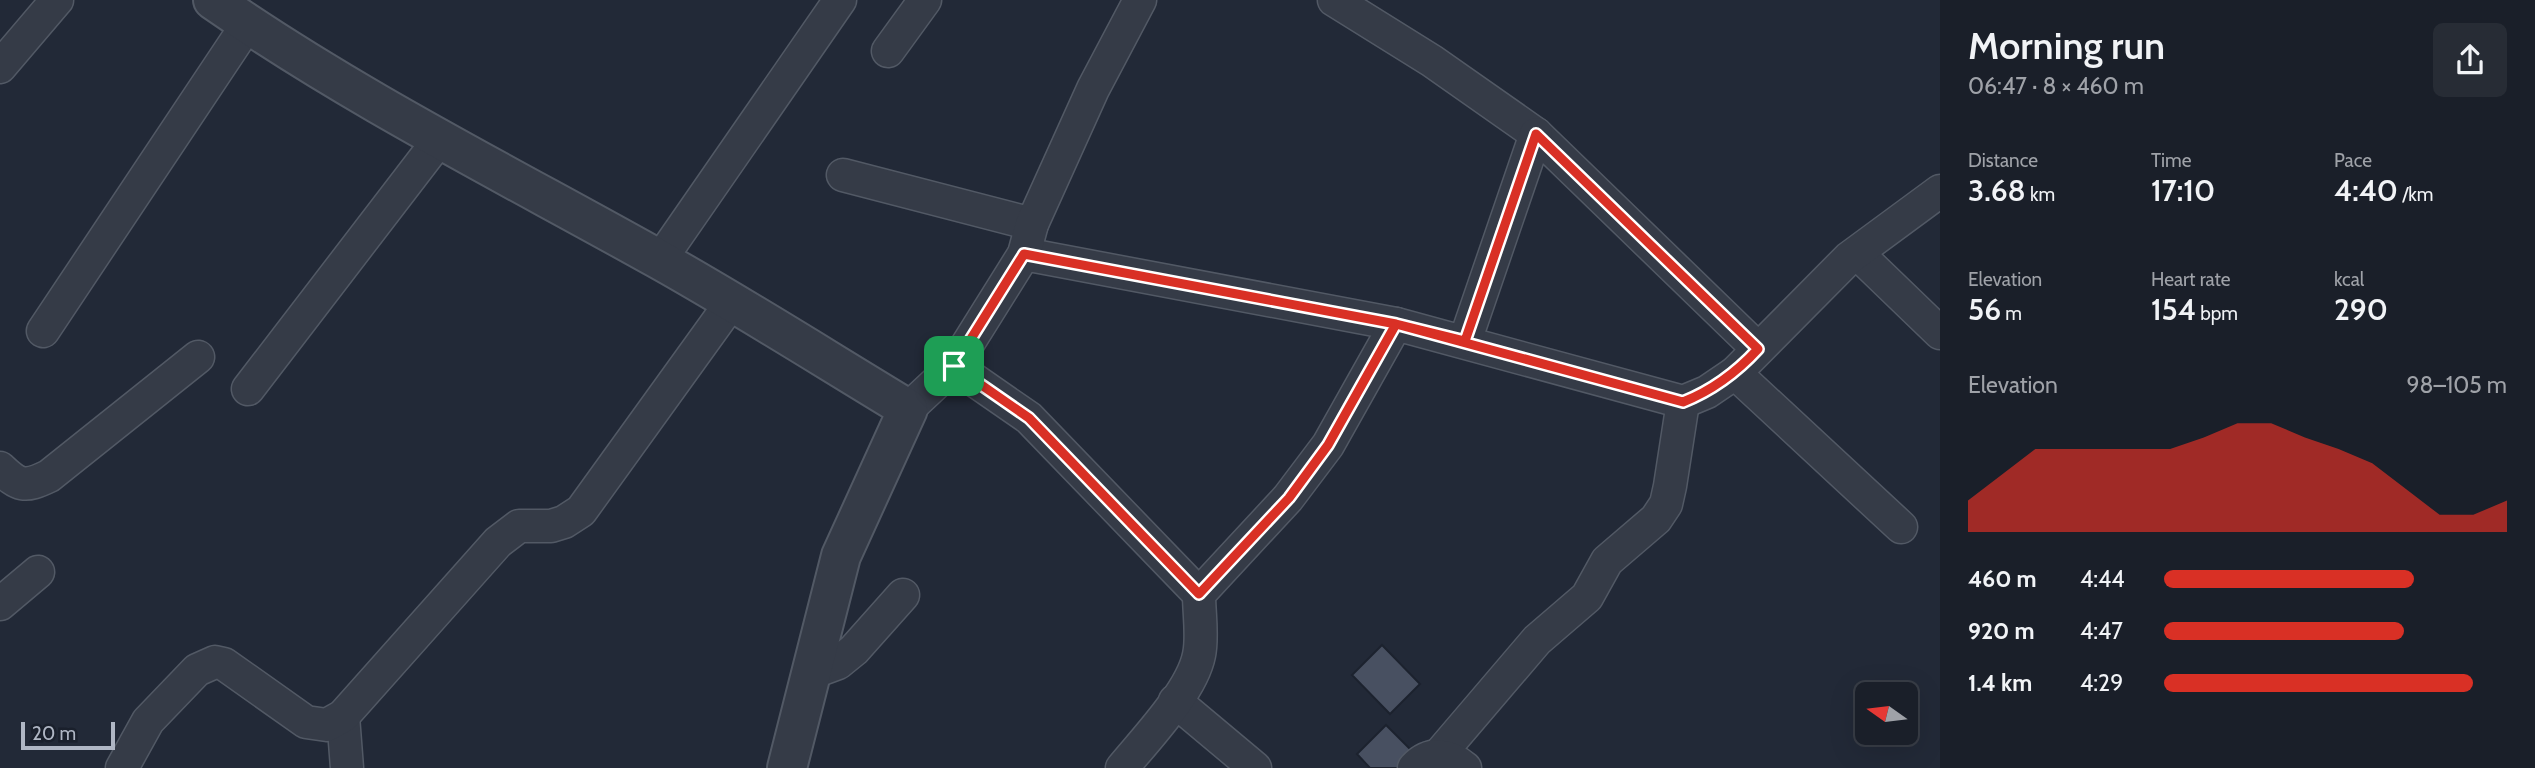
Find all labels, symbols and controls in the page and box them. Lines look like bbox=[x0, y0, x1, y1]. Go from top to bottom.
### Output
text: Morning run bbox=[1968, 22, 2165, 69]
button: share bbox=[2433, 23, 2507, 97]
text: 06:47 · 8 × 460 m bbox=[1968, 72, 2144, 100]
text: Distance bbox=[1968, 149, 2038, 172]
text: Time bbox=[2151, 149, 2191, 172]
text: Pace bbox=[2334, 149, 2372, 172]
text: 3.68 bbox=[1968, 172, 2026, 209]
text: 17:10 bbox=[2151, 172, 2215, 209]
text: 4:40 bbox=[2334, 172, 2398, 209]
text: km bbox=[2026, 183, 2055, 206]
text: /km bbox=[2398, 183, 2434, 206]
text: Elevation bbox=[1968, 268, 2042, 291]
text: Heart rate bbox=[2151, 268, 2231, 291]
text: kcal bbox=[2334, 268, 2364, 291]
text: 56 bbox=[1968, 291, 2001, 328]
text: 154 bbox=[2151, 291, 2196, 328]
text: 290 bbox=[2334, 291, 2388, 328]
text: m bbox=[2001, 302, 2022, 325]
text: bpm bbox=[2196, 302, 2238, 325]
pin bbox=[924, 336, 984, 396]
icon: arrive bbox=[935, 347, 973, 385]
text: Elevation bbox=[1968, 371, 2058, 399]
text: 98–105 m bbox=[2406, 371, 2507, 399]
text: 460 m bbox=[1968, 565, 2037, 593]
text: 4:44 bbox=[2080, 565, 2125, 593]
text: 920 m bbox=[1968, 617, 2035, 645]
text: 4:47 bbox=[2080, 617, 2123, 645]
text: 1.4 km bbox=[1968, 669, 2032, 697]
text: 4:29 bbox=[2080, 669, 2123, 697]
north arrow bbox=[1855, 682, 1918, 746]
map controls bbox=[1855, 682, 1918, 745]
scale bar bbox=[21, 719, 116, 751]
text: 20 m bbox=[32, 722, 76, 745]

